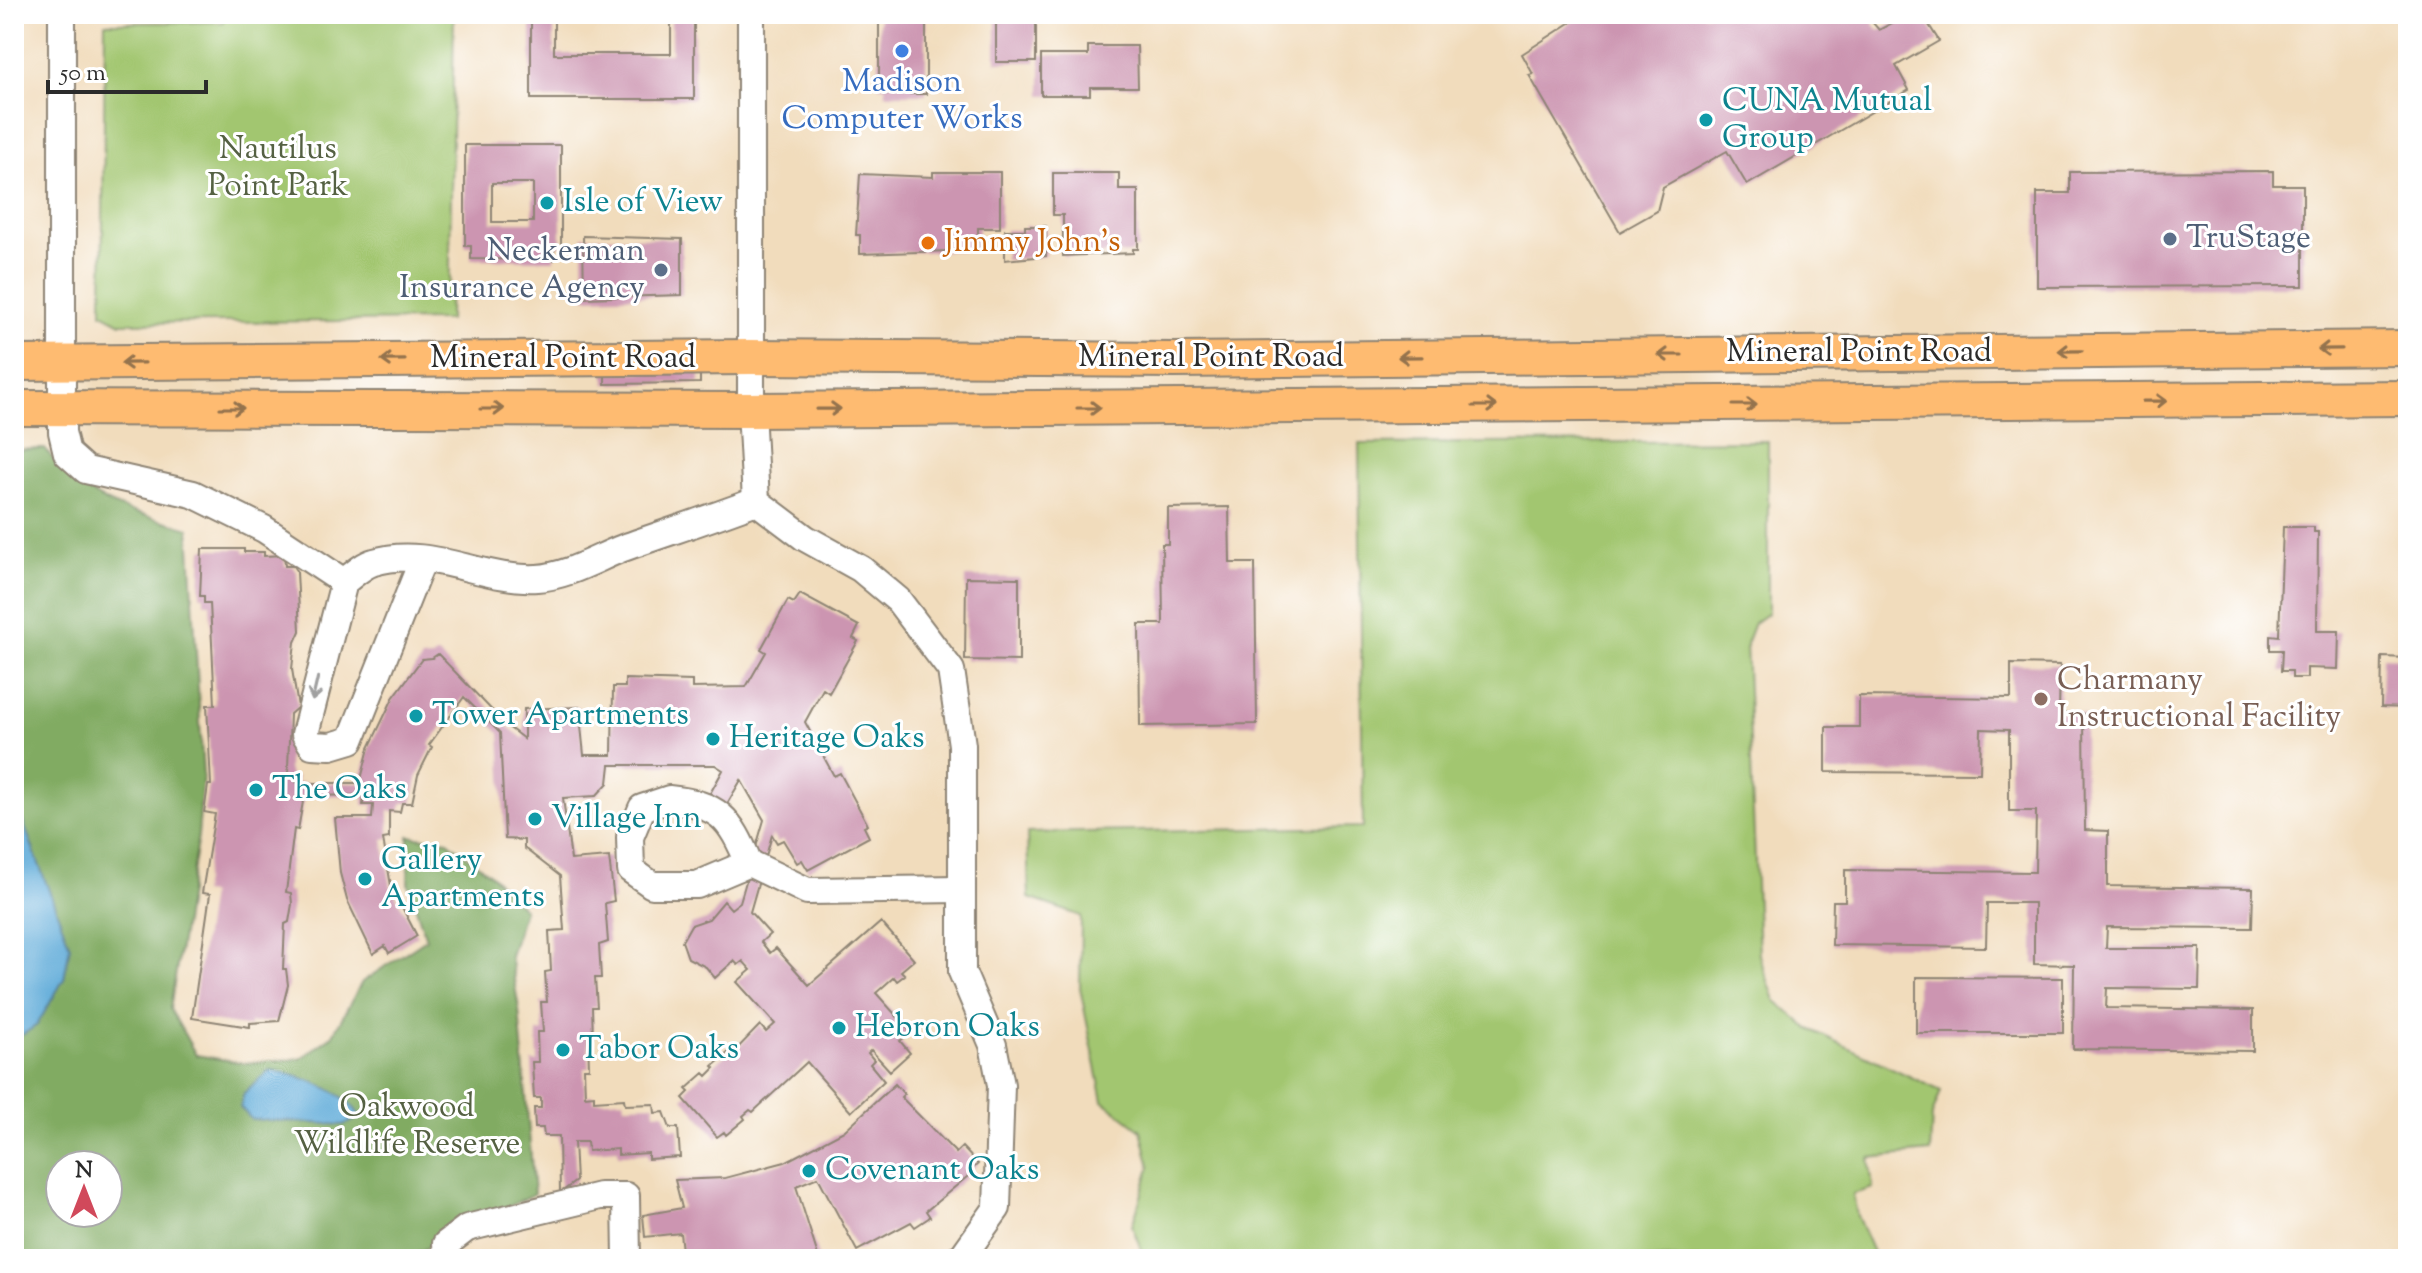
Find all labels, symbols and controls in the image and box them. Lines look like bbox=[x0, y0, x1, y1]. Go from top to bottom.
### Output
marker: Madison Computer Works bbox=[893, 42, 911, 60]
scale bar bbox=[48, 44, 206, 94]
text: 50 m bbox=[58, 57, 106, 91]
place label: Madison Computer Works bbox=[781, 60, 1023, 143]
place label: CUNA Mutual Group bbox=[1722, 79, 1932, 162]
marker: CUNA Mutual Group bbox=[1697, 111, 1715, 129]
park label: Nautilus Point Park bbox=[208, 127, 348, 210]
place label: Isle of View bbox=[563, 180, 723, 226]
marker: Isle of View bbox=[538, 194, 556, 212]
place label: TruStage bbox=[2186, 216, 2311, 262]
place label: Jimmy John's bbox=[942, 220, 1121, 266]
place label: Neckerman Insurance Agency bbox=[399, 229, 645, 312]
marker: TruStage bbox=[2161, 230, 2179, 248]
marker: Jimmy John's bbox=[919, 234, 937, 252]
marker: Neckerman Insurance Agency bbox=[652, 261, 670, 279]
street label: Mineral Point Road bbox=[1726, 330, 1992, 376]
street label: Mineral Point Road bbox=[1078, 335, 1344, 381]
street label: Mineral Point Road bbox=[430, 336, 696, 382]
one-way arrow bbox=[2317, 341, 2344, 356]
one-way arrow bbox=[2057, 344, 2084, 359]
one-way arrow bbox=[1657, 347, 1684, 363]
one-way arrow bbox=[1397, 349, 1424, 365]
one-way arrow bbox=[380, 352, 407, 368]
one-way arrow bbox=[120, 355, 147, 371]
one-way arrow bbox=[2141, 393, 2168, 409]
one-way arrow bbox=[1731, 397, 1758, 413]
one-way arrow bbox=[1471, 398, 1498, 414]
one-way arrow bbox=[218, 400, 245, 416]
one-way arrow bbox=[1075, 400, 1102, 416]
one-way arrow bbox=[478, 401, 505, 417]
one-way arrow bbox=[815, 401, 842, 417]
place label: Charmany Instructional Facility bbox=[2057, 658, 2341, 741]
one-way arrow bbox=[307, 676, 322, 702]
marker: Charmany Instructional Facility bbox=[2032, 690, 2050, 708]
place label: Tower Apartments bbox=[432, 693, 689, 739]
marker: Tower Apartments bbox=[407, 707, 425, 725]
place label: Heritage Oaks bbox=[729, 716, 925, 762]
marker: Heritage Oaks bbox=[704, 730, 722, 748]
place label: The Oaks bbox=[272, 767, 407, 813]
marker: The Oaks bbox=[247, 781, 265, 799]
place label: Village Inn bbox=[551, 796, 702, 842]
marker: Village Inn bbox=[526, 810, 544, 828]
place label: Gallery Apartments bbox=[381, 838, 545, 921]
marker: Gallery Apartments bbox=[356, 870, 374, 888]
place label: Hebron Oaks bbox=[855, 1005, 1040, 1051]
marker: Hebron Oaks bbox=[830, 1019, 848, 1037]
place label: Tabor Oaks bbox=[579, 1027, 739, 1073]
marker: Tabor Oaks bbox=[554, 1041, 572, 1059]
park label: Oakwood Wildlife Reserve bbox=[294, 1085, 520, 1168]
place label: Covenant Oaks bbox=[825, 1148, 1039, 1194]
north arrow bbox=[44, 1149, 124, 1229]
text: N bbox=[75, 1156, 93, 1188]
marker: Covenant Oaks bbox=[800, 1162, 818, 1180]

